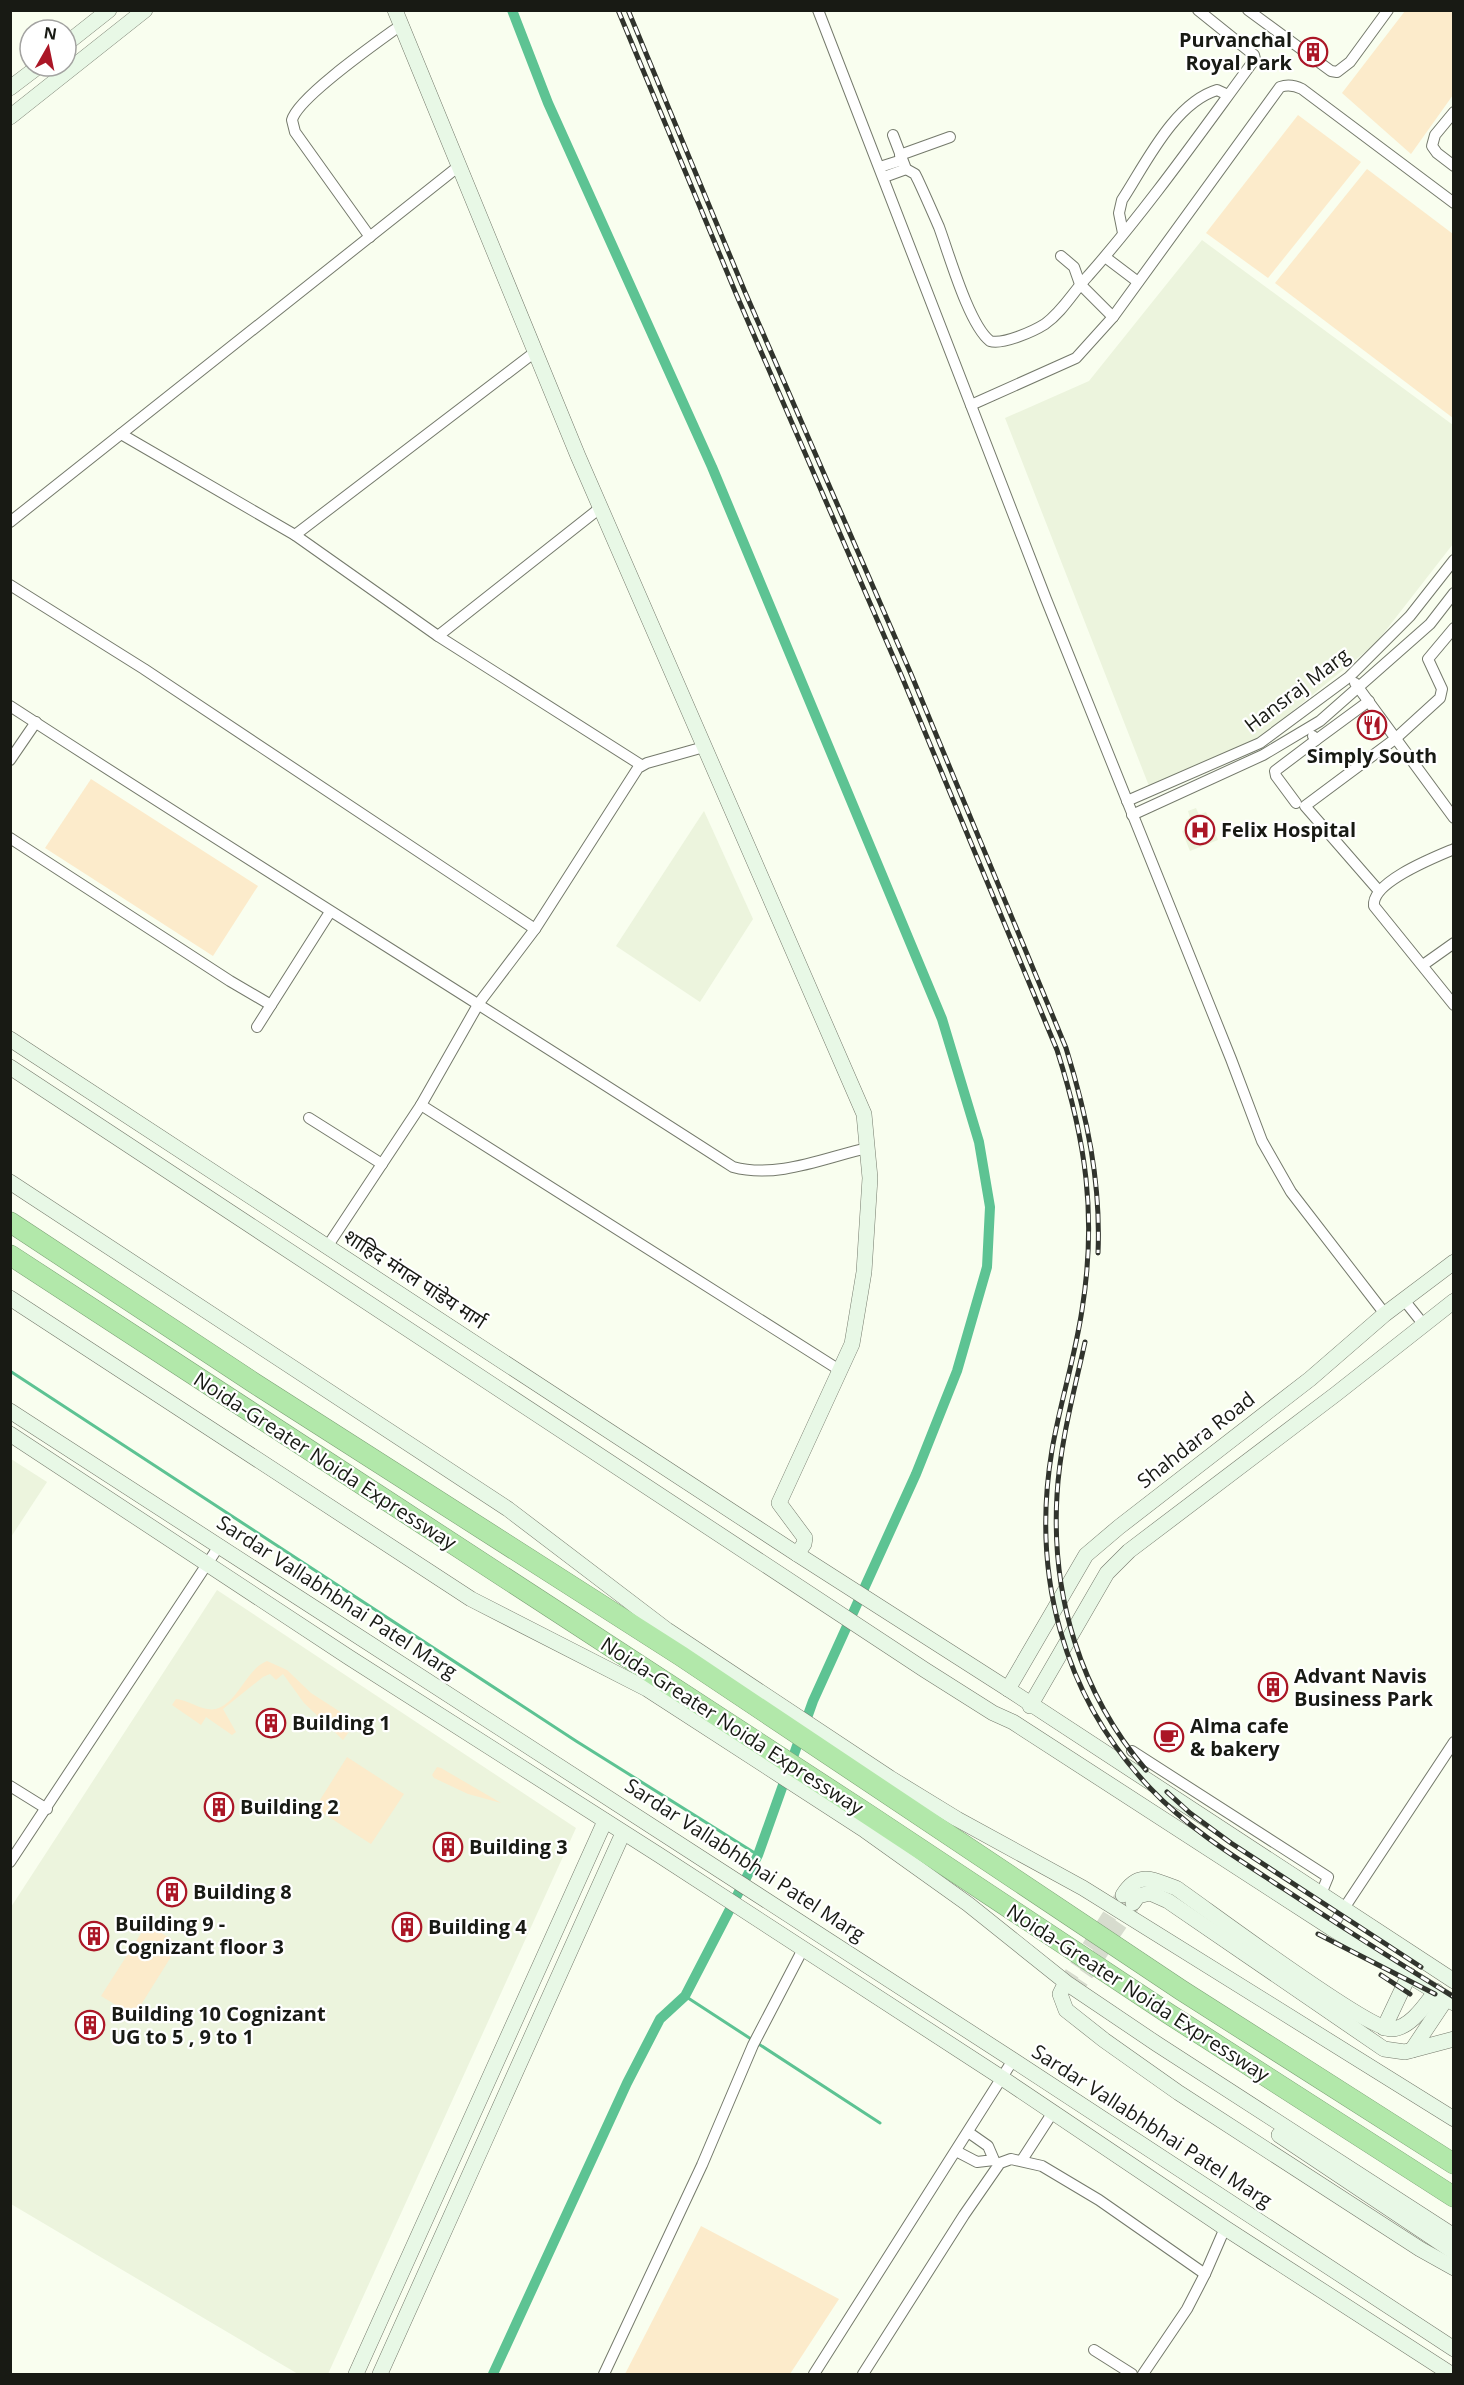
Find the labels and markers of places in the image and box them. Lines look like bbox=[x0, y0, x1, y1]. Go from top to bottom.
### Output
place label: Purvanchal Royal Park bbox=[1179, 26, 1293, 76]
building icon: Purvanchal Royal Park bbox=[1297, 36, 1329, 68]
restaurant icon: Simply South bbox=[1356, 709, 1388, 741]
place label: Simply South bbox=[1307, 742, 1437, 769]
hospital icon: Felix Hospital bbox=[1184, 814, 1216, 846]
place label: Felix Hospital bbox=[1221, 816, 1356, 843]
place label: Advant Navis Business Park bbox=[1294, 1662, 1433, 1712]
building icon: Advant Navis Business Park bbox=[1257, 1671, 1289, 1703]
building icon: Building 1 bbox=[255, 1707, 287, 1739]
place label: Building 1 bbox=[292, 1709, 391, 1736]
place label: Alma cafe & bakery bbox=[1190, 1712, 1289, 1762]
cafe icon: Alma cafe & bakery bbox=[1153, 1721, 1185, 1753]
building icon: Building 2 bbox=[203, 1791, 235, 1823]
place label: Building 2 bbox=[240, 1793, 339, 1820]
building icon: Building 3 bbox=[432, 1831, 464, 1863]
place label: Building 3 bbox=[469, 1833, 568, 1860]
building icon: Building 8 bbox=[156, 1876, 188, 1908]
place label: Building 8 bbox=[193, 1878, 292, 1905]
place label: Building 9 - Cognizant floor 3 bbox=[115, 1910, 284, 1960]
building icon: Building 4 bbox=[391, 1911, 423, 1943]
place label: Building 4 bbox=[428, 1913, 527, 1940]
building icon: Building 9 - Cognizant floor 3 bbox=[78, 1920, 110, 1952]
place label: Building 10 Cognizant UG to 5 , 9 to 1 bbox=[111, 2000, 326, 2050]
building icon: Building 10 Cognizant UG to 5 , 9 to 1 bbox=[74, 2009, 106, 2041]

